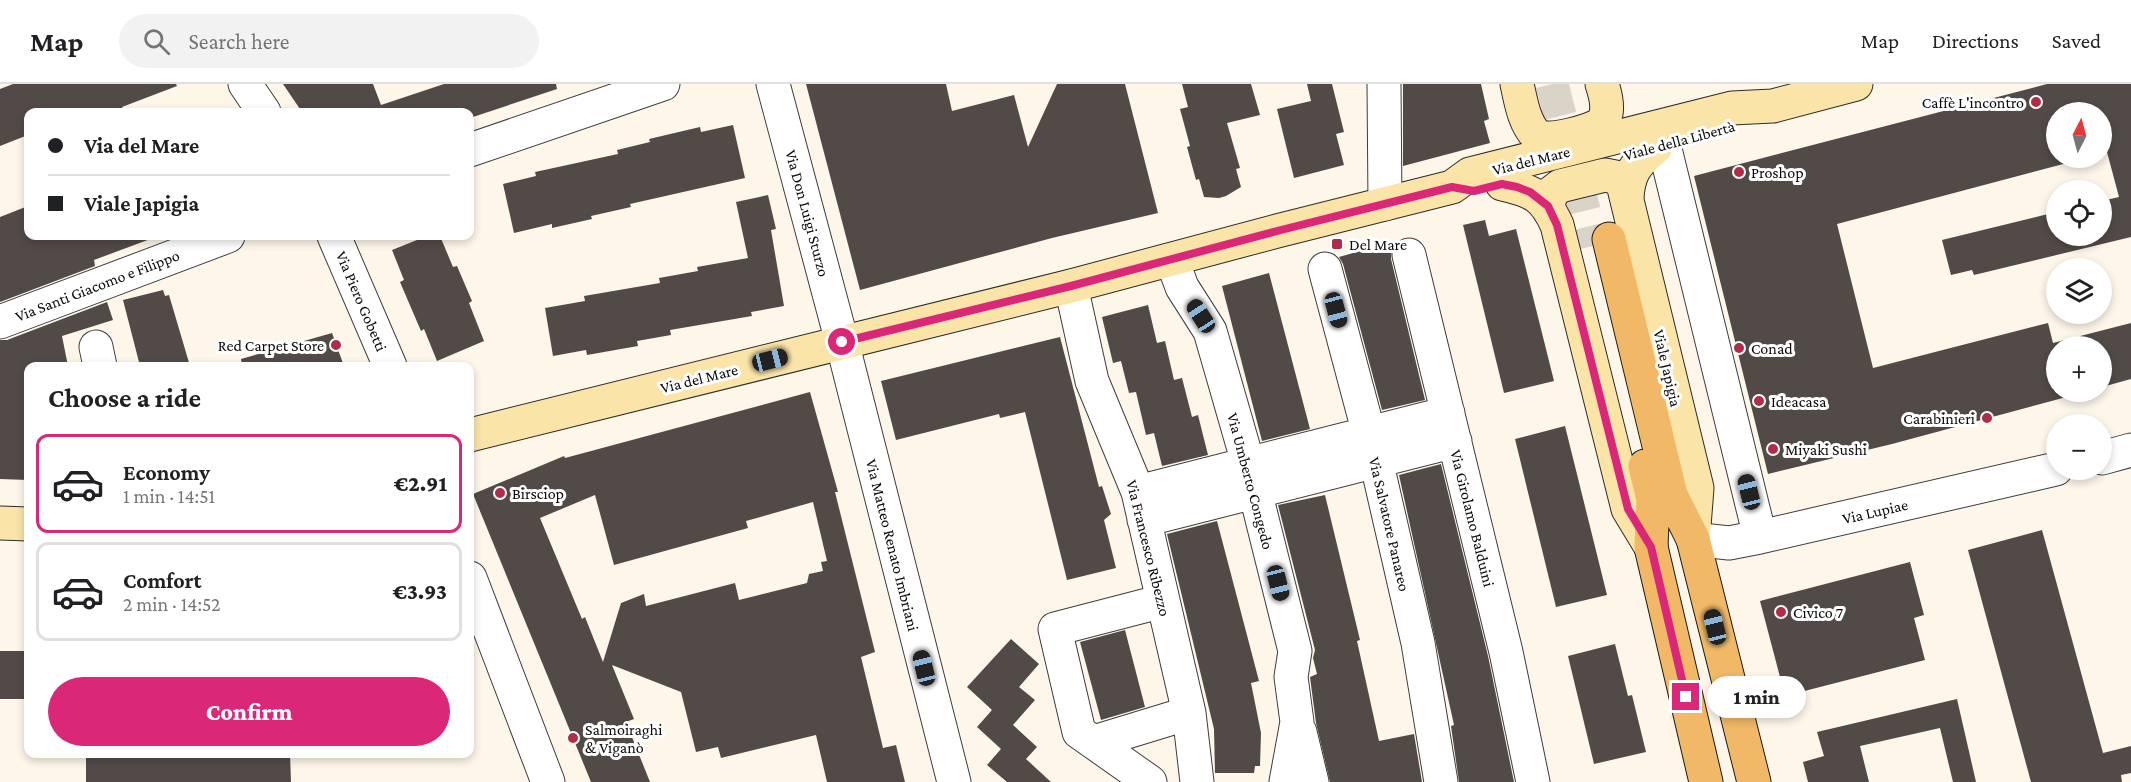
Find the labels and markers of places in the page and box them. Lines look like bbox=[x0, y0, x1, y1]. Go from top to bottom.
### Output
place label: Caffè L'incontro bbox=[1922, 94, 2024, 111]
marker: Caffè L'incontro bbox=[2029, 95, 2043, 109]
place label: Proshop bbox=[1751, 164, 1804, 182]
marker: Proshop bbox=[1732, 165, 1746, 179]
place label: Del Mare bbox=[1349, 236, 1407, 253]
marker: Del Mare bbox=[1330, 237, 1344, 251]
place label: Red Carpet Store bbox=[218, 337, 324, 355]
marker: Red Carpet Store bbox=[329, 338, 343, 352]
place label: Conad bbox=[1751, 340, 1793, 357]
marker: Conad bbox=[1732, 341, 1746, 355]
place label: Ideacasa bbox=[1771, 393, 1827, 410]
marker: Ideacasa bbox=[1752, 394, 1766, 408]
place label: Carabinieri bbox=[1903, 410, 1975, 427]
marker: Carabinieri bbox=[1980, 411, 1994, 425]
place label: Miyaki Sushi bbox=[1785, 441, 1867, 459]
marker: Miyaki Sushi bbox=[1766, 442, 1780, 456]
place label: Birsciop bbox=[512, 485, 564, 503]
marker: Birsciop bbox=[493, 486, 507, 500]
place label: Civico 7 bbox=[1793, 604, 1844, 621]
marker: Civico 7 bbox=[1774, 605, 1788, 619]
place label: Salmoiraghi & Viganò bbox=[585, 721, 662, 757]
marker: Salmoiraghi & Viganò bbox=[566, 731, 580, 745]

